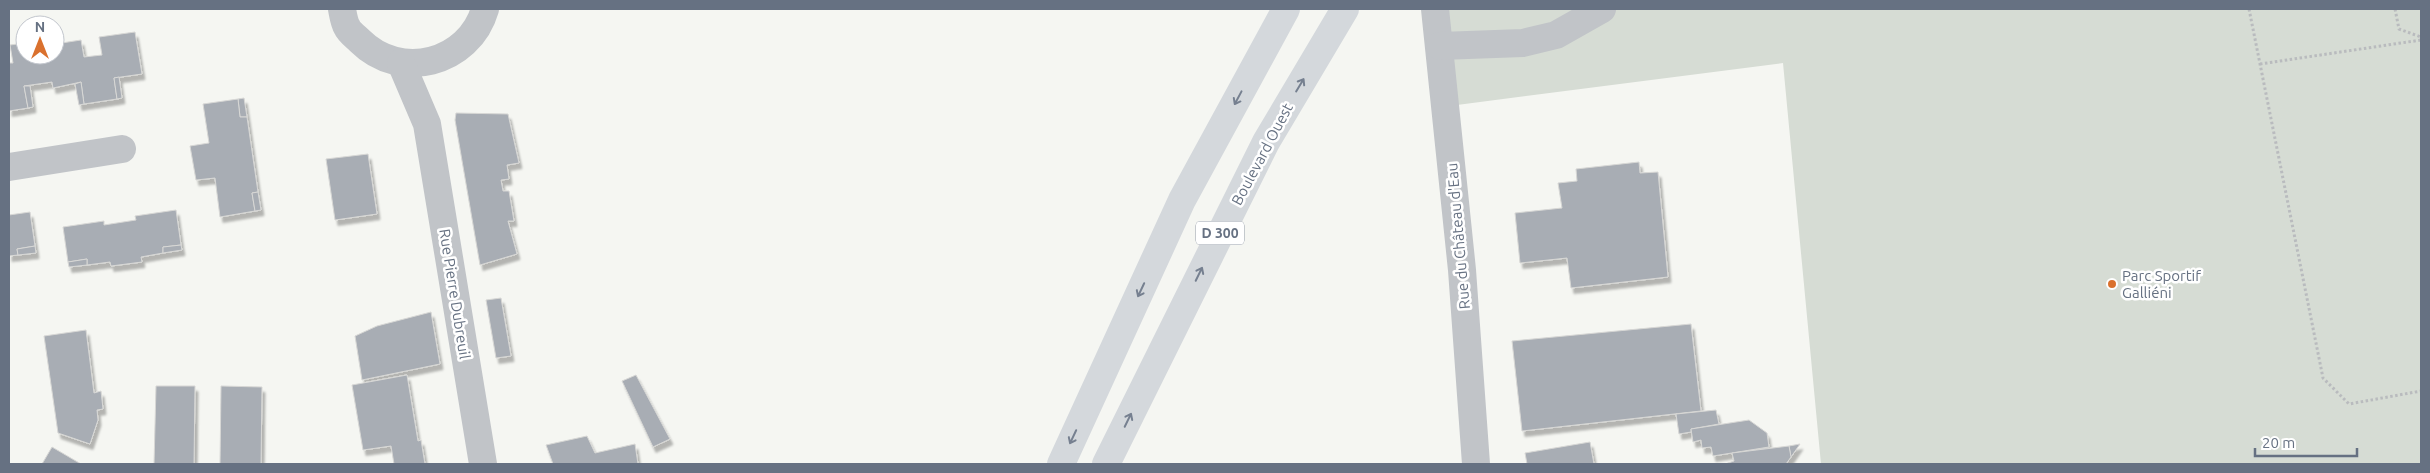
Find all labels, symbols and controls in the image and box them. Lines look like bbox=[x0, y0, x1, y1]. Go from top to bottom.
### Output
north arrow bbox=[15, 15, 65, 65]
text: N bbox=[35, 19, 45, 35]
one-way arrow bbox=[1296, 78, 1306, 92]
one-way arrow bbox=[1233, 90, 1243, 105]
street label: Boulevard Ouest bbox=[1228, 100, 1296, 208]
street label: Rue du Château d'Eau bbox=[1443, 162, 1473, 310]
road number: D 300 bbox=[1196, 222, 1244, 244]
street label: Rue Pierre Dubreuil bbox=[436, 228, 474, 360]
one-way arrow bbox=[1194, 267, 1204, 282]
place label: Parc Sportif Galliéni bbox=[2122, 267, 2201, 301]
marker: Parc Sportif Galliéni bbox=[2106, 278, 2118, 290]
one-way arrow bbox=[1136, 282, 1146, 297]
one-way arrow bbox=[1123, 413, 1133, 428]
scale bar bbox=[2255, 426, 2358, 458]
one-way arrow bbox=[1068, 429, 1077, 444]
text: 20 m bbox=[2262, 434, 2295, 451]

